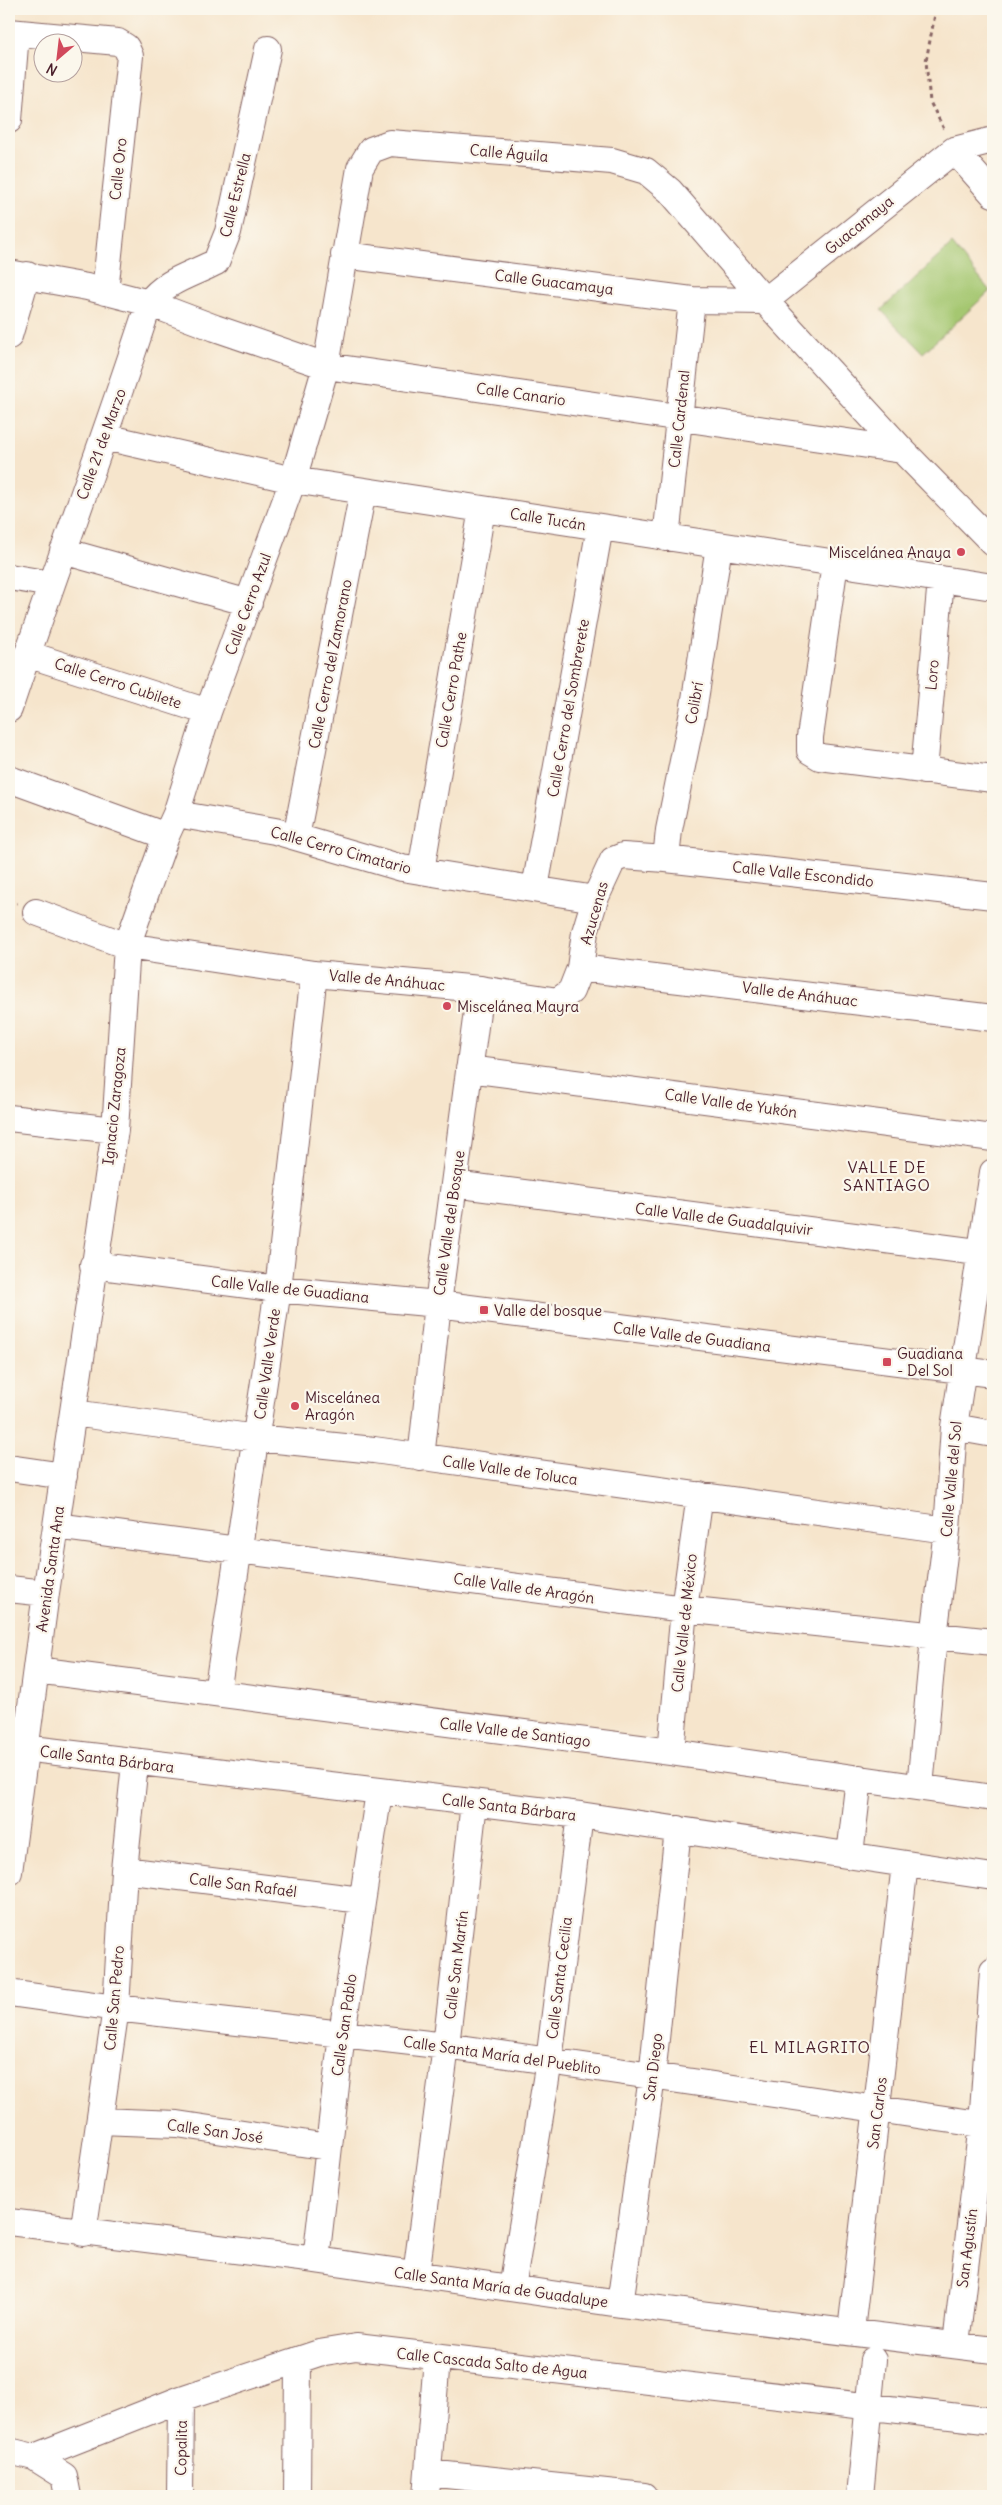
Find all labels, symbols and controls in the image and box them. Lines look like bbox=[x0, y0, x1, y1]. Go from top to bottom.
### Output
north arrow bbox=[32, 32, 82, 82]
text: N bbox=[43, 59, 60, 80]
street label: Calle Oro bbox=[105, 137, 131, 201]
street label: Calle Águila bbox=[469, 140, 549, 166]
street label: Calle Estrella bbox=[215, 150, 255, 239]
street label: Guacamaya bbox=[821, 191, 897, 258]
street label: Calle Guacamaya bbox=[494, 265, 615, 299]
street label: Calle Cardenal bbox=[664, 369, 694, 469]
street label: Calle Canario bbox=[475, 378, 567, 410]
street label: Calle 21 de Marzo bbox=[72, 386, 130, 502]
street label: Calle Tucán bbox=[509, 504, 588, 534]
place label: Miscelánea Anaya bbox=[829, 543, 951, 562]
marker: Miscelánea Anaya bbox=[955, 546, 967, 558]
street label: Calle Cerro Azul bbox=[221, 550, 275, 658]
street label: Calle Cerro del Zamorano bbox=[304, 578, 356, 750]
street label: Calle Cerro del Sombrerete bbox=[543, 617, 593, 799]
street label: Calle Cerro Pathe bbox=[431, 631, 471, 749]
street label: Calle Cerro Cubilete bbox=[52, 653, 184, 713]
street label: Loro bbox=[921, 659, 943, 691]
street label: Colibrí bbox=[681, 680, 707, 726]
street label: Calle Cerro Cimatario bbox=[269, 822, 413, 878]
street label: Calle Valle Escondido bbox=[731, 857, 875, 891]
street label: Azucenas bbox=[576, 879, 612, 947]
street label: Valle de Anáhuac bbox=[328, 965, 446, 995]
street label: Valle de Anáhuac bbox=[741, 977, 859, 1011]
place label: Miscelánea Mayra bbox=[457, 997, 580, 1016]
marker: Miscelánea Mayra bbox=[441, 1000, 453, 1012]
street label: Ignacio Zaragoza bbox=[98, 1046, 130, 1166]
street label: Calle Valle de Yukón bbox=[663, 1084, 799, 1122]
street label: Calle Valle del Bosque bbox=[429, 1149, 469, 1297]
district label: VALLE DE SANTIAGO bbox=[843, 1157, 931, 1195]
street label: Calle Valle de Guadalquivir bbox=[634, 1199, 814, 1239]
street label: Calle Valle de Guadiana bbox=[210, 1271, 370, 1307]
place label: Valle del bosque bbox=[494, 1301, 602, 1320]
marker: Valle del bosque bbox=[478, 1304, 490, 1316]
street label: Calle Valle Verde bbox=[250, 1307, 284, 1421]
street label: Calle Valle de Guadiana bbox=[612, 1318, 772, 1356]
place label: Guadiana - Del Sol bbox=[897, 1344, 963, 1380]
marker: Guadiana - Del Sol bbox=[881, 1356, 893, 1368]
place label: Miscelánea Aragón bbox=[305, 1388, 380, 1424]
marker: Miscelánea Aragón bbox=[289, 1400, 301, 1412]
street label: Calle Valle del Sol bbox=[936, 1420, 966, 1538]
street label: Calle Valle de Toluca bbox=[441, 1451, 579, 1489]
street label: Avenida Santa Ana bbox=[32, 1504, 68, 1633]
street label: Calle Valle de México bbox=[667, 1553, 701, 1693]
street label: Calle Valle de Aragón bbox=[452, 1569, 596, 1607]
street label: Calle Valle de Santiago bbox=[438, 1713, 592, 1751]
street label: Calle Santa Bárbara bbox=[39, 1741, 176, 1777]
street label: Calle Santa Bárbara bbox=[441, 1789, 578, 1825]
street label: Calle San Rafaél bbox=[188, 1869, 298, 1901]
street label: Calle San Martín bbox=[440, 1909, 472, 2021]
street label: Calle Santa Cecilia bbox=[542, 1915, 576, 2040]
street label: Calle San Pedro bbox=[100, 1945, 128, 2051]
street label: Calle San Pablo bbox=[327, 1973, 361, 2077]
street label: Calle Santa María del Pueblito bbox=[402, 2032, 602, 2078]
street label: San Diego bbox=[639, 2032, 667, 2102]
district label: EL MILAGRITO bbox=[749, 2037, 871, 2057]
street label: San Carlos bbox=[863, 2076, 891, 2150]
street label: Calle San José bbox=[166, 2115, 264, 2147]
street label: San Agustín bbox=[953, 2207, 981, 2289]
street label: Calle Santa María de Guadalupe bbox=[393, 2263, 609, 2311]
street label: Calle Cascada Salto de Agua bbox=[396, 2344, 589, 2383]
street label: Copalita bbox=[171, 2420, 191, 2476]

